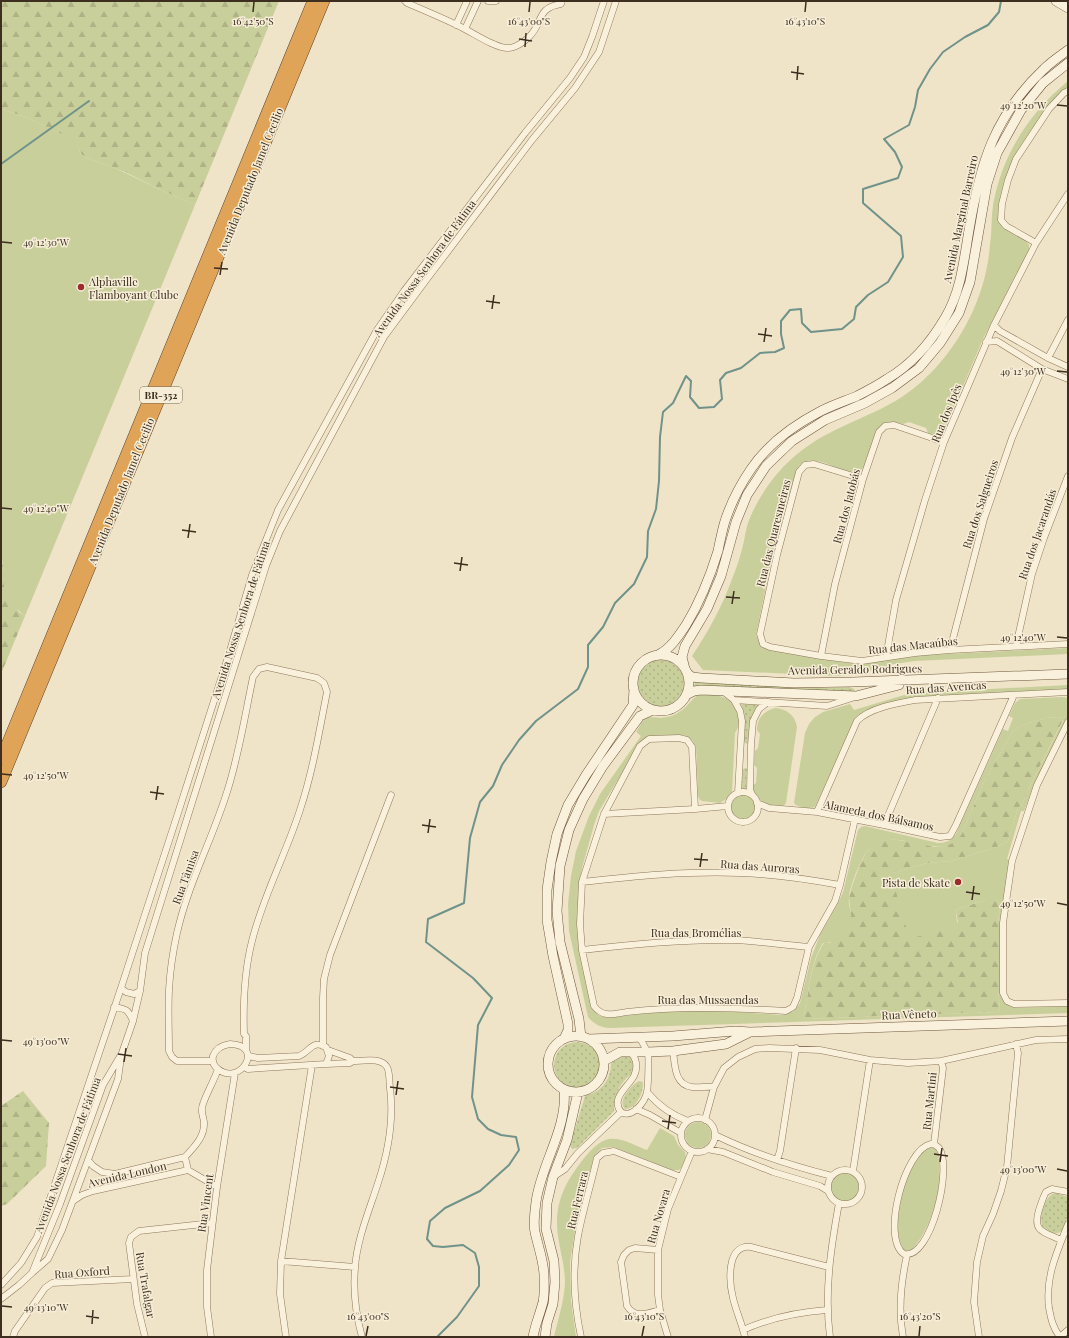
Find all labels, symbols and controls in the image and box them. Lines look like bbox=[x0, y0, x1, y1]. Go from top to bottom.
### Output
text: 16°42'50"S bbox=[232, 14, 274, 28]
text: 16°43'00"S bbox=[508, 14, 550, 28]
text: 16°43'10"S bbox=[785, 14, 825, 28]
text: 49°12'20"W bbox=[1000, 98, 1047, 112]
street label: Avenida Deputado Jamel Cecilio bbox=[213, 105, 286, 258]
street label: Avenida Marginal Barreiro bbox=[939, 154, 981, 285]
street label: Avenida Nossa Senhora de Fátima bbox=[369, 196, 479, 340]
text: 49°12'30"W bbox=[23, 235, 70, 249]
place label: Alphaville Flamboyant Clube bbox=[88, 274, 179, 302]
marker: Alphaville Flamboyant Clube bbox=[76, 282, 86, 292]
text: 49°12'30"W bbox=[1000, 364, 1047, 378]
street label: Rua dos Ipês bbox=[927, 381, 965, 445]
road number: BR-352 bbox=[140, 387, 182, 403]
street label: Avenida Deputado Jamel Cecilio bbox=[84, 415, 157, 568]
street label: Rua dos Salgueiros bbox=[959, 457, 1002, 550]
street label: Rua dos Jatobás bbox=[829, 467, 863, 545]
street label: Rua das Quaresmeiras bbox=[752, 478, 794, 588]
street label: Rua dos Jacarandás bbox=[1014, 487, 1060, 581]
text: 49°12'40"W bbox=[23, 501, 70, 515]
street label: Avenida Nossa Senhora de Fátima bbox=[207, 538, 273, 702]
text: 49°12'40"W bbox=[1000, 630, 1047, 644]
street label: Rua das Macaúbas bbox=[867, 633, 959, 657]
street label: Avenida Geraldo Rodrigues bbox=[787, 660, 922, 678]
street label: Rua das Avencas bbox=[905, 677, 987, 697]
text: 49°12'50"W bbox=[23, 768, 70, 782]
street label: Alameda dos Bálsamos bbox=[822, 796, 935, 834]
street label: Rua Tâmisa bbox=[168, 847, 202, 906]
street label: Rua das Auroras bbox=[720, 856, 800, 876]
place label: Pista de Skate bbox=[882, 875, 950, 890]
marker: Pista de Skate bbox=[953, 877, 963, 887]
text: 49°12'50"W bbox=[1000, 896, 1047, 910]
street label: Rua das Bromélias bbox=[651, 925, 741, 940]
street label: Rua das Mussaendas bbox=[657, 992, 759, 1007]
street label: Rua Vêneto bbox=[881, 1006, 937, 1022]
text: 49°13'00"W bbox=[23, 1034, 70, 1048]
street label: Rua Martini bbox=[918, 1071, 940, 1131]
street label: Avenida Nossa Senhora de Fátima bbox=[30, 1074, 104, 1236]
street label: Avenida London bbox=[85, 1158, 168, 1191]
text: 49°13'00"W bbox=[1000, 1162, 1047, 1176]
street label: Rua Ferrara bbox=[563, 1169, 591, 1230]
street label: Rua Vincent bbox=[193, 1173, 217, 1233]
street label: Rua Novara bbox=[643, 1186, 673, 1245]
street label: Rua Trafalgar bbox=[133, 1251, 159, 1319]
street label: Rua Oxford bbox=[54, 1263, 111, 1281]
text: 49°13'10"W bbox=[24, 1300, 69, 1314]
text: 16°43'00"S bbox=[347, 1309, 389, 1323]
text: 16°43'10"S bbox=[624, 1309, 664, 1323]
text: 16°43'20"S bbox=[899, 1309, 941, 1323]

